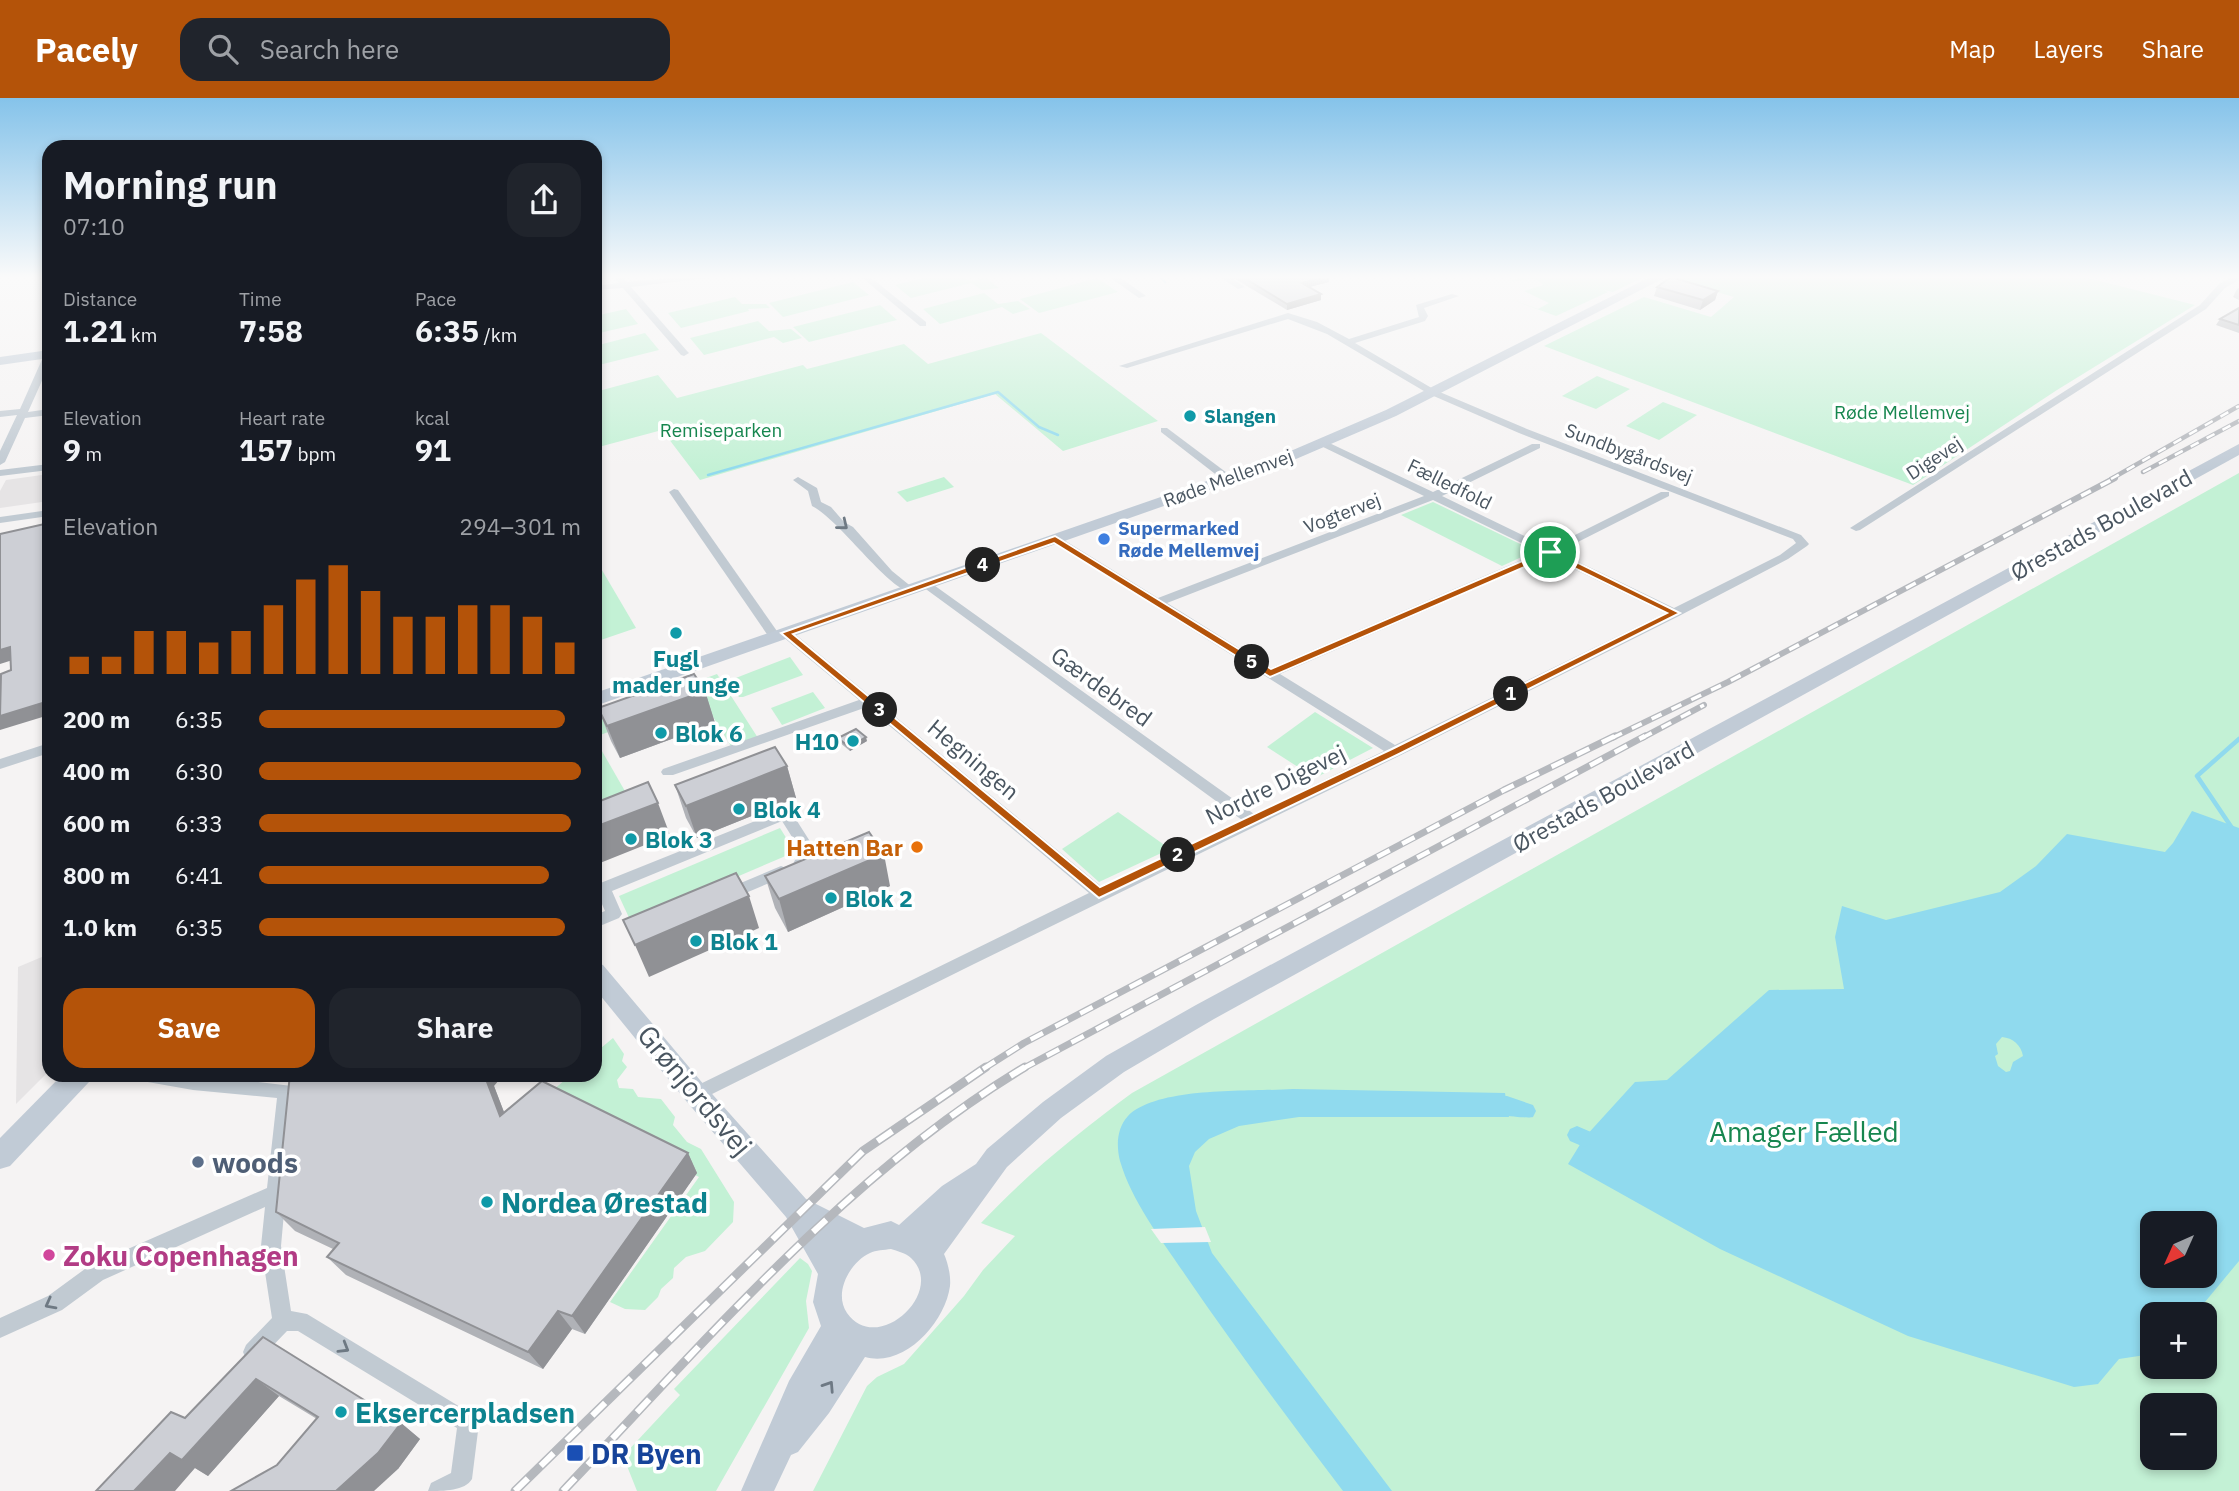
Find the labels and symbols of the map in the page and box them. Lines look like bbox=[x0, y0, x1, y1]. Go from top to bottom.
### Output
park label: Røde Mellemvej bbox=[1834, 400, 1970, 424]
place label: Slangen bbox=[1204, 404, 1276, 428]
marker: Slangen bbox=[1182, 408, 1198, 424]
park label: Remiseparken bbox=[660, 418, 782, 442]
street label: Sundbygårdsvej bbox=[1562, 418, 1696, 488]
street label: Digevej bbox=[1901, 431, 1967, 485]
street label: Røde Mellemvej bbox=[1160, 443, 1296, 513]
street label: Fælledfold bbox=[1404, 453, 1496, 515]
street label: Ørestads Boulevard bbox=[2005, 462, 2197, 586]
street label: Vogtervej bbox=[1300, 487, 1384, 539]
place label: Supermarked Røde Mellemvej bbox=[1118, 516, 1259, 562]
one-way arrow bbox=[836, 517, 848, 530]
pin bbox=[1520, 522, 1580, 582]
marker: Supermarked Røde Mellemvej bbox=[1096, 531, 1112, 547]
pin: 4 bbox=[965, 547, 1000, 582]
marker: Fugl mader unge bbox=[668, 625, 684, 641]
street label: Gærdebred bbox=[1046, 639, 1158, 733]
place label: Fugl mader unge bbox=[612, 643, 740, 699]
pin: 5 bbox=[1234, 644, 1270, 680]
pin: 1 bbox=[1494, 676, 1528, 712]
pin: 3 bbox=[862, 692, 898, 728]
street label: Hegningen bbox=[922, 712, 1026, 806]
place label: Blok 6 bbox=[675, 718, 743, 748]
marker: Blok 6 bbox=[653, 725, 669, 741]
place label: H10 bbox=[795, 726, 839, 756]
marker: H10 bbox=[845, 733, 861, 749]
street label: Ørestads Boulevard bbox=[1507, 734, 1699, 858]
street label: Nordre Digevej bbox=[1200, 737, 1350, 831]
place label: Blok 4 bbox=[753, 794, 821, 824]
marker: Blok 4 bbox=[731, 801, 747, 817]
place label: Blok 3 bbox=[645, 824, 713, 854]
marker: Blok 3 bbox=[623, 831, 639, 847]
place label: Hatten Bar bbox=[786, 832, 903, 862]
pin: 2 bbox=[1160, 838, 1196, 872]
marker: Hatten Bar bbox=[909, 839, 925, 855]
place label: Blok 2 bbox=[845, 883, 913, 913]
marker: Blok 2 bbox=[823, 890, 839, 906]
place label: Blok 1 bbox=[710, 926, 778, 956]
marker: Blok 1 bbox=[688, 933, 704, 949]
street label: Grønjordsvej bbox=[630, 1017, 760, 1163]
park label: Amager Fælled bbox=[1709, 1113, 1899, 1150]
place label: woods bbox=[212, 1144, 298, 1181]
marker: woods bbox=[190, 1154, 206, 1170]
place label: Nordea Ørestad bbox=[501, 1184, 708, 1221]
marker: Nordea Ørestad bbox=[479, 1194, 495, 1210]
north arrow bbox=[2140, 1211, 2217, 1288]
place label: Zoku Copenhagen bbox=[63, 1237, 299, 1274]
marker: Zoku Copenhagen bbox=[41, 1247, 57, 1263]
one-way arrow bbox=[45, 1296, 58, 1309]
one-way arrow bbox=[336, 1339, 349, 1352]
one-way arrow bbox=[821, 1380, 834, 1393]
place label: Eksercerpladsen bbox=[355, 1394, 575, 1431]
marker: Eksercerpladsen bbox=[333, 1404, 349, 1420]
place label: DR Byen bbox=[591, 1435, 702, 1472]
marker: DR Byen bbox=[565, 1443, 585, 1463]

